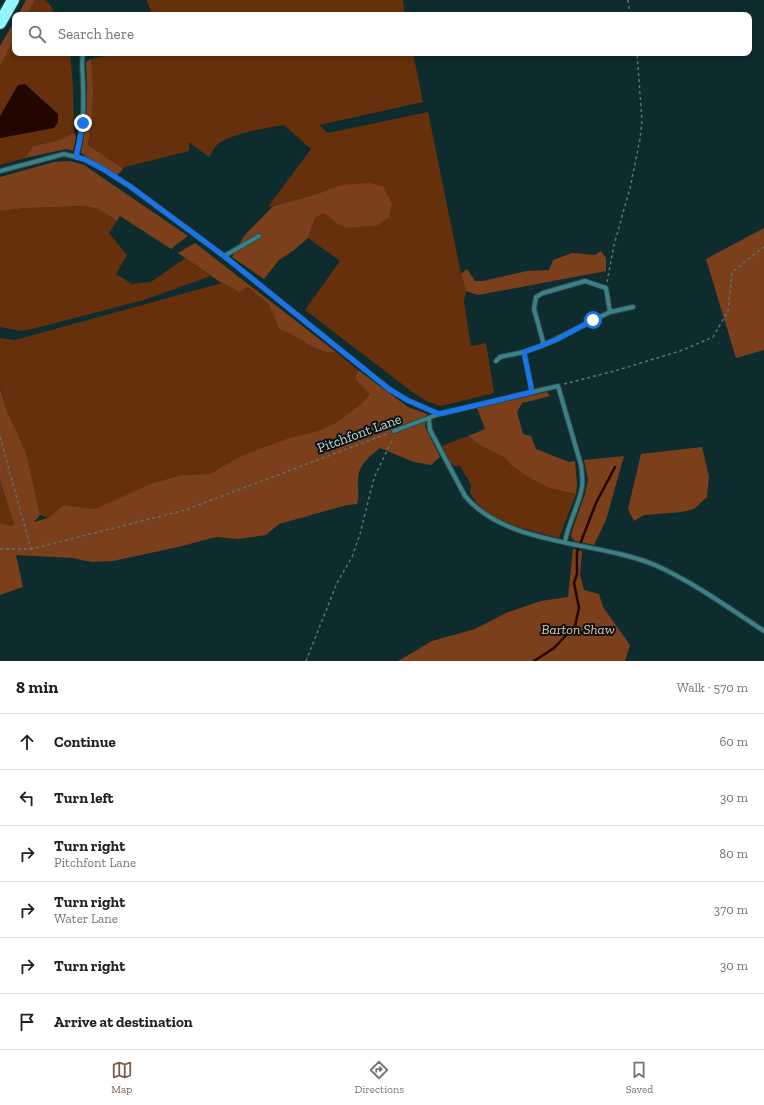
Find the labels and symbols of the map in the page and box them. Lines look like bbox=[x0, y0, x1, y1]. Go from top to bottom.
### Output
route end bbox=[74, 114, 92, 132]
route start bbox=[584, 311, 602, 329]
street label: Pitchfont Lane bbox=[315, 410, 404, 457]
park label: Barton Shaw bbox=[541, 621, 615, 638]

